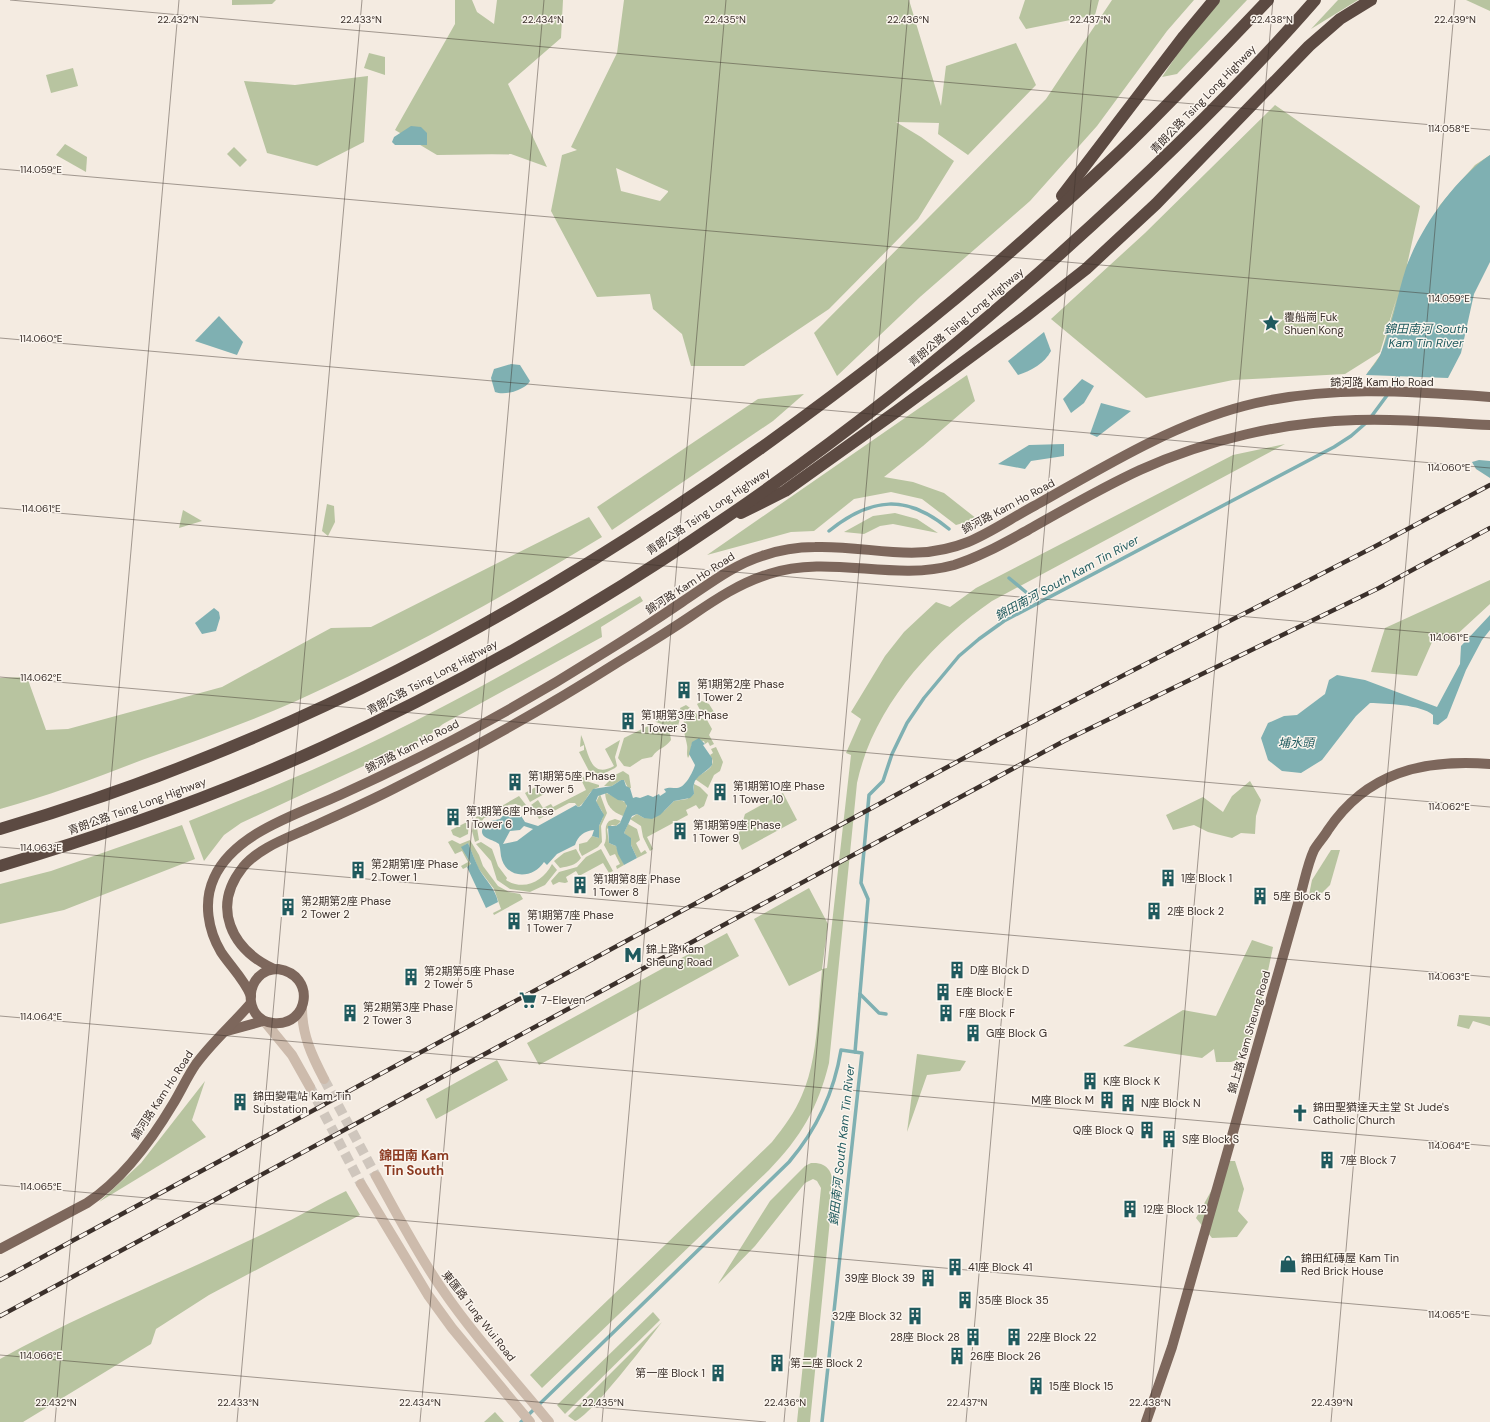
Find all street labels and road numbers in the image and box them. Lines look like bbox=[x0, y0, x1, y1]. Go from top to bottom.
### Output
street label: 青朗公路 Tsing Long Highway bbox=[1147, 42, 1259, 156]
street label: 青朗公路 Tsing Long Highway bbox=[906, 265, 1026, 369]
street label: 錦河路 Kam Ho Road bbox=[1330, 375, 1434, 389]
street label: 青朗公路 Tsing Long Highway bbox=[644, 464, 772, 558]
street label: 錦河路 Kam Ho Road bbox=[959, 476, 1057, 536]
street label: 錦河路 Kam Ho Road bbox=[643, 549, 737, 617]
street label: 青朗公路 Tsing Long Highway bbox=[364, 637, 500, 717]
street label: 錦河路 Kam Ho Road bbox=[363, 716, 461, 776]
street label: 青朗公路 Tsing Long Highway bbox=[66, 774, 208, 838]
street label: 錦上路 Kam Sheung Road bbox=[1225, 969, 1273, 1095]
street label: 錦河路 Kam Ho Road bbox=[128, 1048, 196, 1142]
street label: 東匯路 Tung Wui Road bbox=[439, 1268, 519, 1364]

